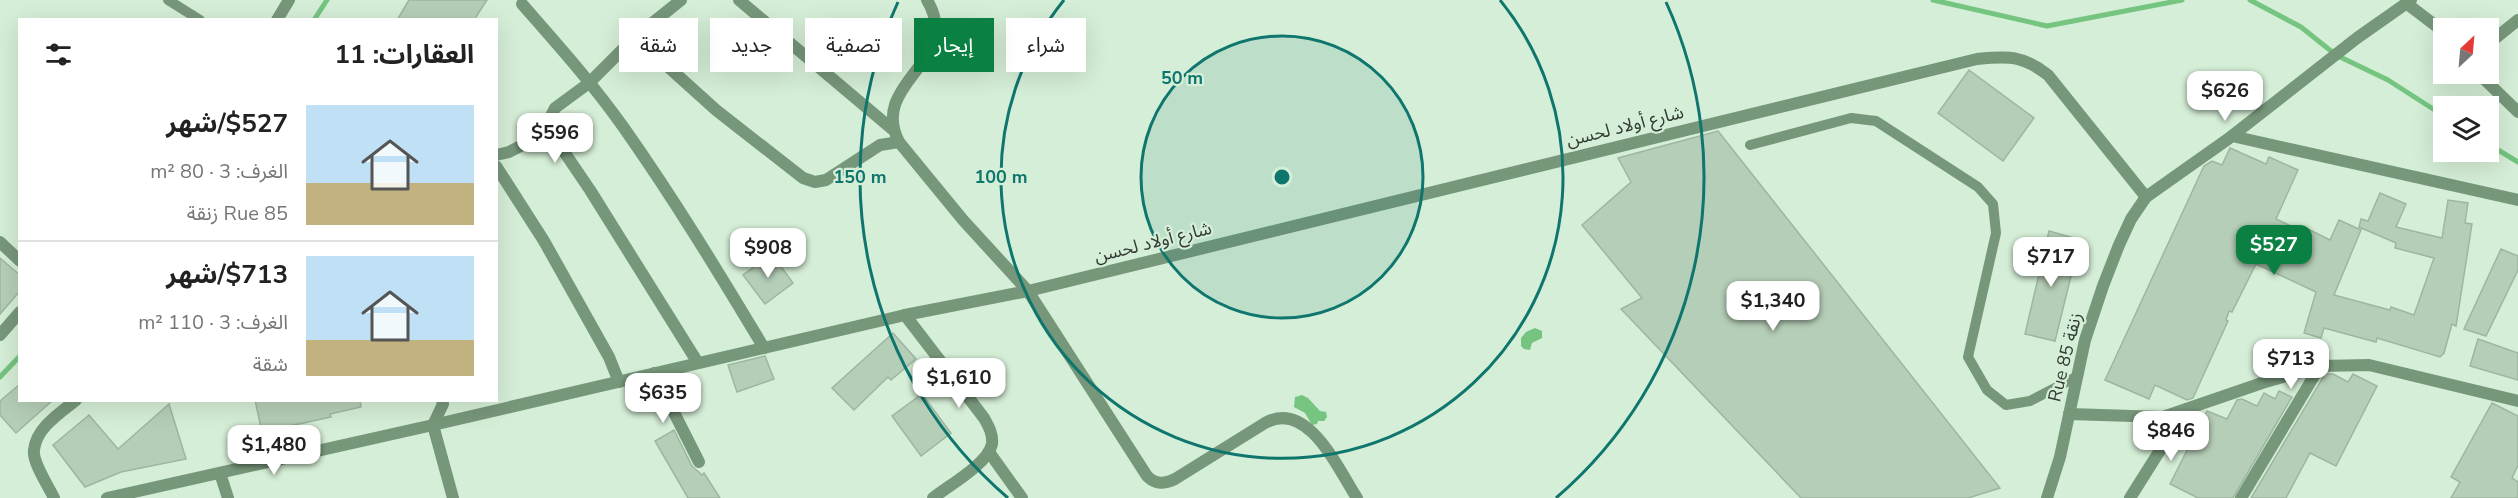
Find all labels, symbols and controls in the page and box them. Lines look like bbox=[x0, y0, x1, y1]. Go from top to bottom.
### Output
chip: شقة bbox=[619, 18, 698, 72]
chip: جديد bbox=[710, 18, 793, 72]
chip: تصفية bbox=[805, 18, 902, 72]
chip: إيجار bbox=[914, 18, 994, 72]
chip: شراء bbox=[1006, 18, 1086, 72]
north arrow bbox=[2433, 18, 2499, 84]
map controls bbox=[2433, 18, 2499, 162]
text: العقارات: 11 bbox=[334, 37, 474, 72]
icon: filters bbox=[42, 38, 75, 71]
text: 50 m bbox=[1161, 66, 1203, 90]
pin: $626 bbox=[2189, 71, 2261, 122]
text: $626 bbox=[2201, 77, 2249, 104]
button: layers bbox=[2433, 96, 2499, 162]
street label: شارع أولاد لحسن bbox=[1564, 100, 1687, 154]
text: $527/شهر bbox=[166, 106, 288, 141]
pin: $596 bbox=[519, 113, 591, 164]
text: $596 bbox=[531, 119, 579, 146]
icon: home bbox=[354, 129, 426, 201]
text: الغرف: 3 · 80 m² bbox=[150, 158, 288, 185]
text: 150 m bbox=[833, 165, 887, 189]
text: 100 m bbox=[974, 165, 1028, 189]
centre of rings bbox=[1272, 167, 1292, 187]
text: Rue 85 زنقة bbox=[187, 200, 288, 227]
street label: شارع أولاد لحسن bbox=[1092, 216, 1215, 270]
pin: $527 bbox=[2238, 225, 2310, 276]
pin: $908 bbox=[732, 228, 804, 279]
text: $527 bbox=[2250, 231, 2298, 258]
text: $908 bbox=[744, 234, 792, 261]
pin: $717 bbox=[2015, 237, 2087, 288]
text: $717 bbox=[2027, 243, 2075, 270]
text: $713/شهر bbox=[166, 257, 288, 292]
icon: home bbox=[354, 280, 426, 352]
pin: $1,340 bbox=[1724, 281, 1822, 332]
text: $1,340 bbox=[1741, 287, 1805, 314]
text: الغرف: 3 · 110 m² bbox=[138, 309, 288, 336]
street label: Rue 85 زنقة bbox=[2042, 310, 2088, 404]
pin: $713 bbox=[2255, 339, 2327, 390]
text: $713 bbox=[2267, 345, 2315, 372]
text: شقة bbox=[253, 351, 288, 378]
pin: $1,610 bbox=[910, 358, 1008, 409]
text: $1,610 bbox=[927, 364, 991, 391]
pin: $635 bbox=[627, 373, 699, 424]
text: $635 bbox=[639, 379, 687, 406]
pin: $846 bbox=[2135, 411, 2207, 462]
text: $846 bbox=[2147, 417, 2195, 444]
pin: $1,480 bbox=[225, 425, 323, 476]
text: $1,480 bbox=[242, 431, 306, 458]

